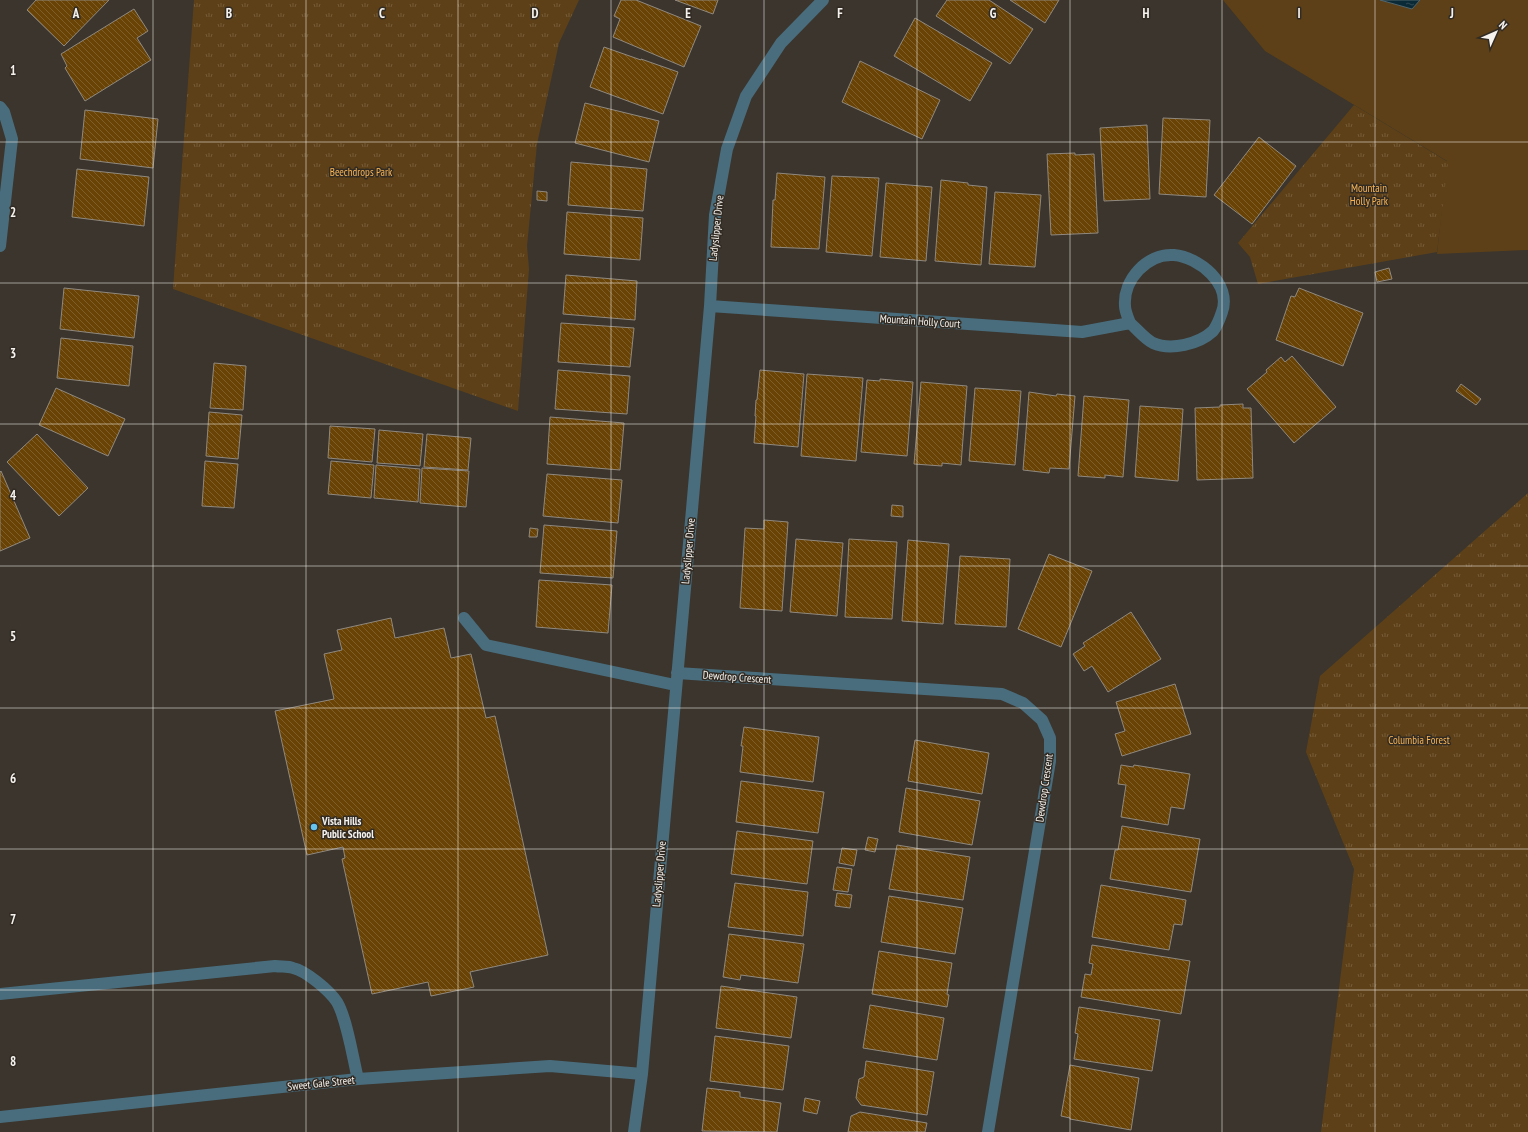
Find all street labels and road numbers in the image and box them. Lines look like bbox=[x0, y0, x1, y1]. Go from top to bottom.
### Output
street label: Ladyslipper Drive bbox=[706, 194, 726, 261]
street label: Mountain Holly Court bbox=[879, 311, 961, 331]
street label: Ladyslipper Drive bbox=[678, 517, 698, 584]
street label: Dewdrop Crescent bbox=[702, 668, 772, 686]
street label: Dewdrop Crescent bbox=[1032, 753, 1056, 823]
street label: Ladyslipper Drive bbox=[649, 840, 669, 907]
street label: Sweet Gale Street bbox=[287, 1073, 355, 1093]

